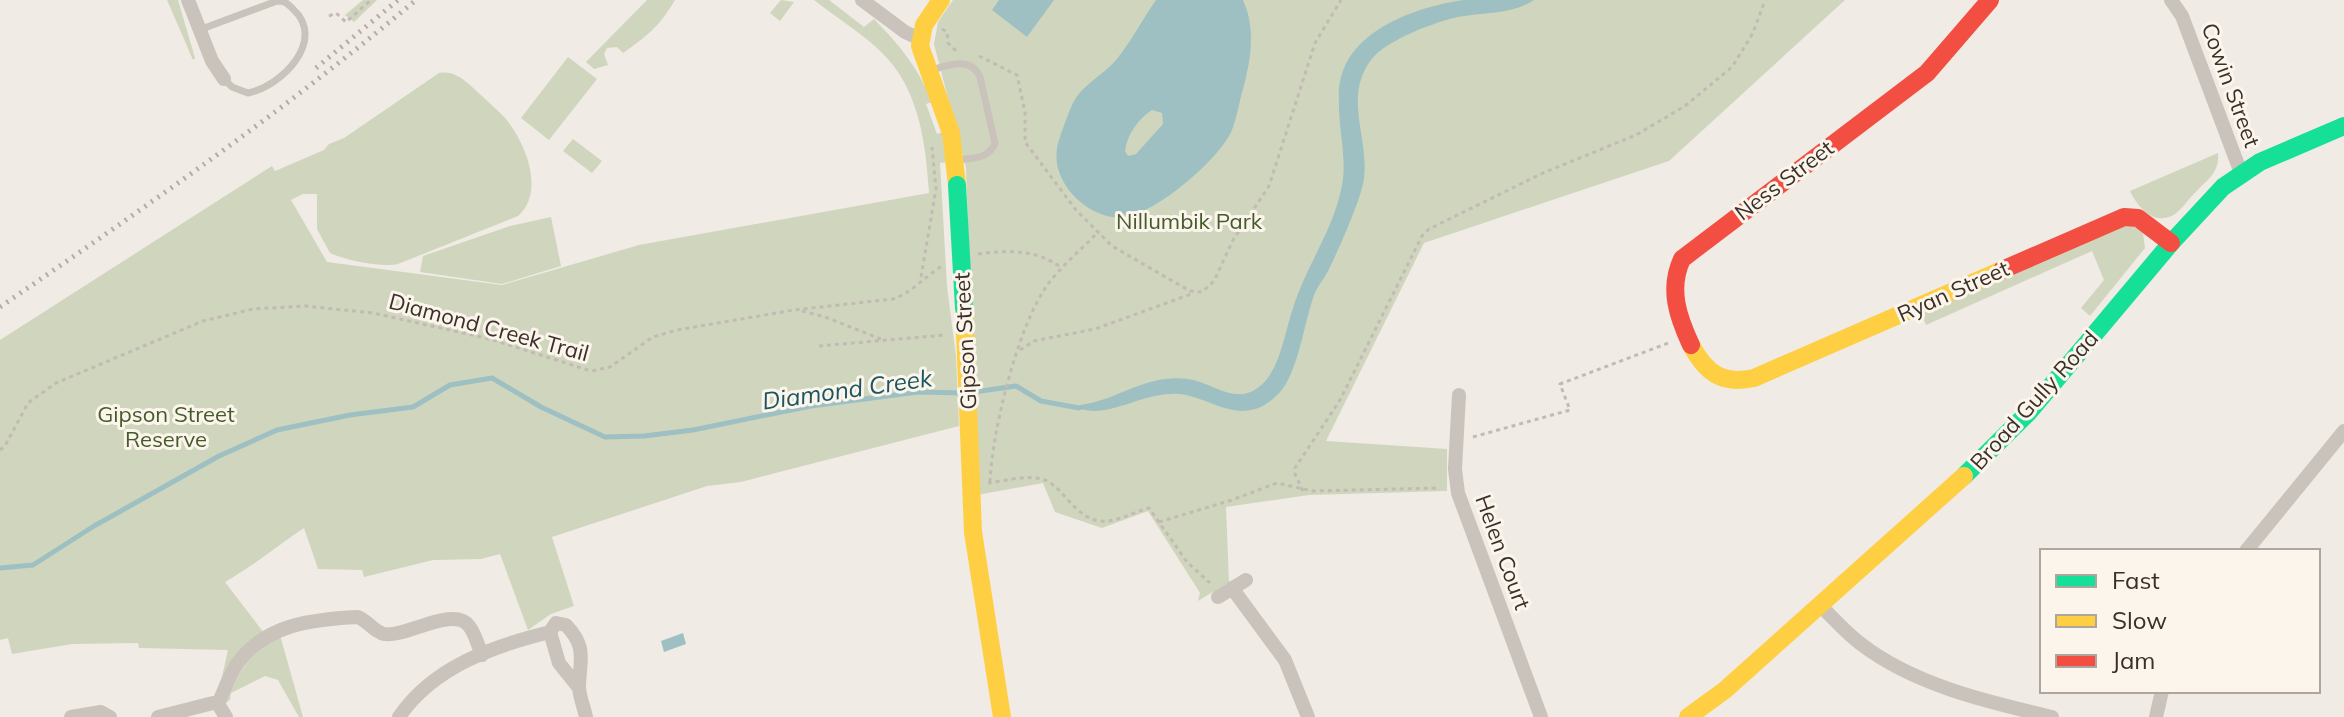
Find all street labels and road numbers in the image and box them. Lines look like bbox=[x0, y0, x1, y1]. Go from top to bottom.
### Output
street label: Cowin Street bbox=[2196, 19, 2267, 151]
street label: Ness Street bbox=[1729, 133, 1839, 226]
street label: Ryan Street bbox=[1893, 254, 2013, 328]
street label: Gipson Street bbox=[947, 271, 983, 410]
street label: Diamond Creek Trail bbox=[386, 287, 592, 367]
street label: Broad Gully Road bbox=[1964, 324, 2104, 476]
street label: Helen Court bbox=[1469, 491, 1537, 614]

